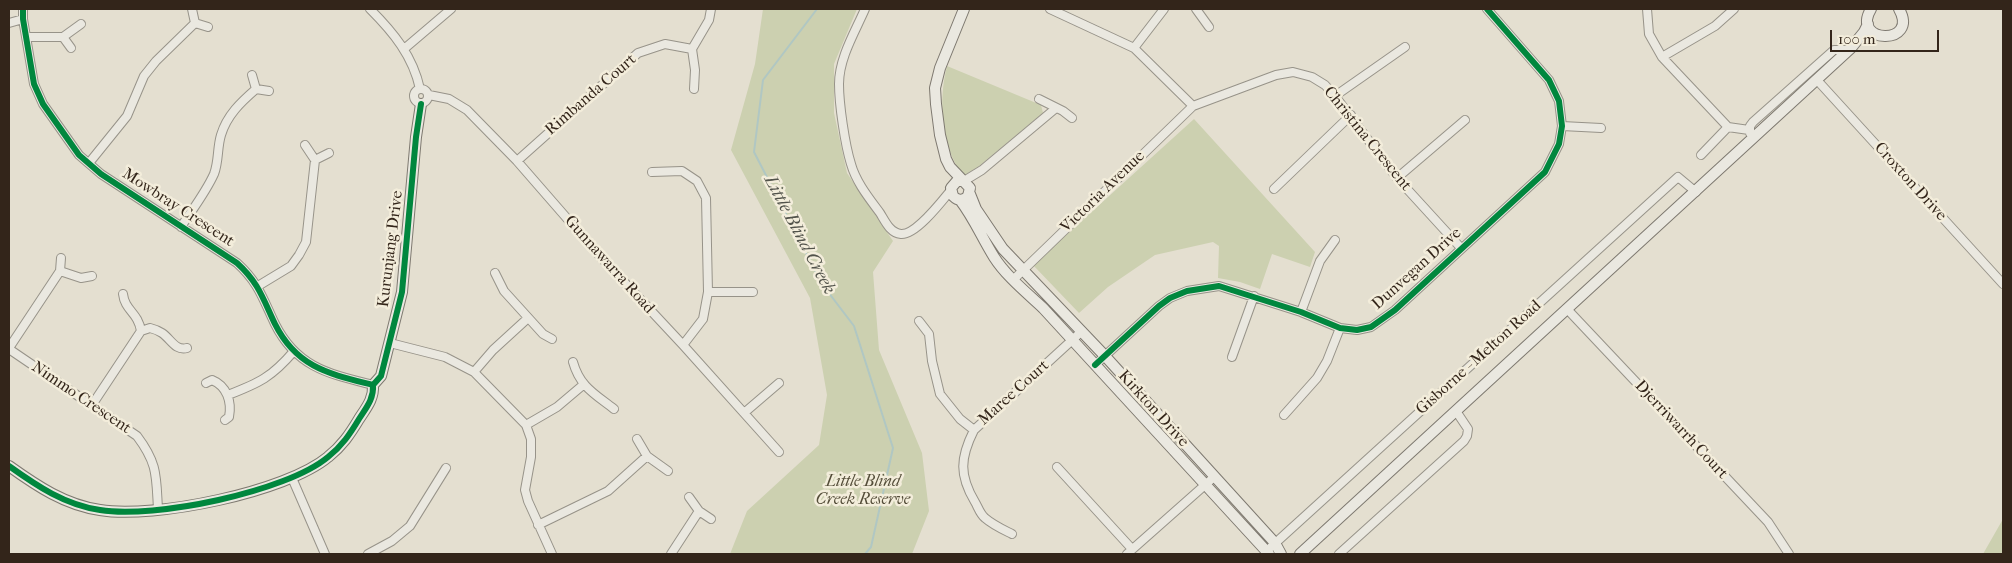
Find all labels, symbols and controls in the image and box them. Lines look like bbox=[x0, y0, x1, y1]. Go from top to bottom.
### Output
scale bar bbox=[1832, 20, 1941, 52]
text: 100 m bbox=[1838, 30, 1876, 48]
street label: Rimbanda Court bbox=[541, 50, 641, 140]
street label: Christina Crescent bbox=[1319, 83, 1415, 195]
street label: Croxton Drive bbox=[1870, 139, 1950, 225]
street label: Victoria Avenue bbox=[1057, 147, 1149, 237]
street label: Mowbray Crescent bbox=[119, 165, 237, 251]
water label: Little Blind Creek bbox=[759, 172, 839, 298]
street label: Kurunjang Drive bbox=[374, 190, 408, 308]
street label: Gunnawarra Road bbox=[560, 212, 658, 318]
street label: Dunvegan Drive bbox=[1368, 224, 1466, 314]
street label: Gisborne - Melton Road bbox=[1412, 297, 1546, 419]
street label: Maree Court bbox=[975, 356, 1053, 430]
street label: Nimmo Crescent bbox=[28, 358, 134, 438]
street label: Kirkton Drive bbox=[1113, 367, 1193, 451]
street label: Djerriwarrh Court bbox=[1630, 377, 1732, 483]
park label: Little Blind Creek Reserve bbox=[816, 472, 910, 510]

